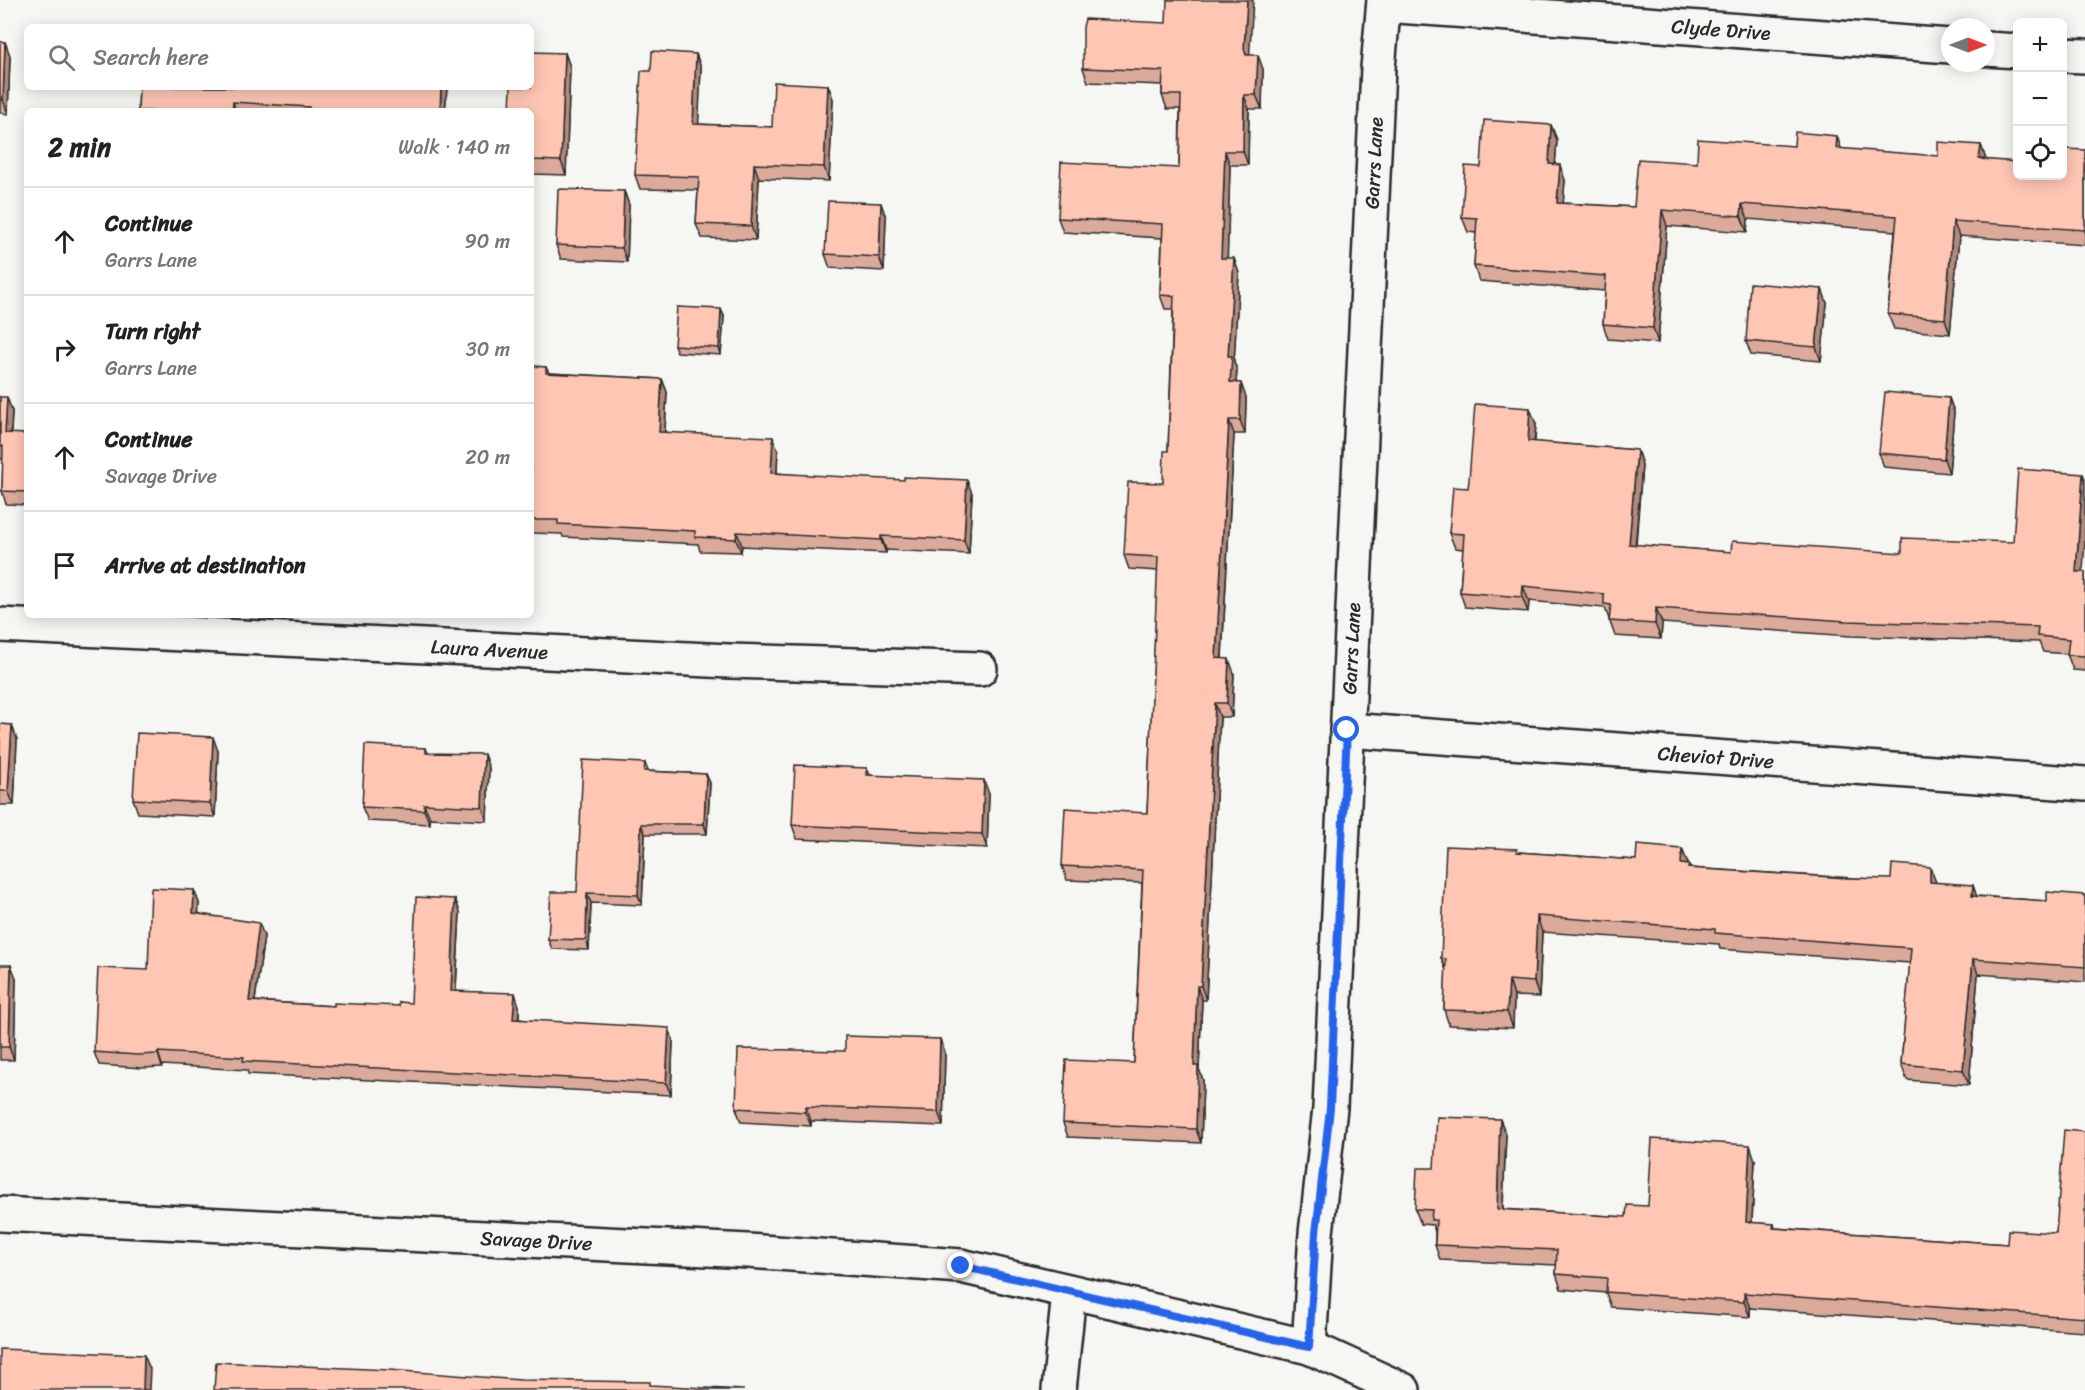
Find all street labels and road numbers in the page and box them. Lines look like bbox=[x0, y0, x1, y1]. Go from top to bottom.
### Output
street label: Clyde Drive bbox=[1670, 8, 1772, 50]
street label: Garrs Lane bbox=[1354, 116, 1393, 210]
street label: Garrs Lane bbox=[1332, 601, 1371, 695]
street label: Laura Avenue bbox=[430, 629, 549, 670]
street label: Cheviot Drive bbox=[1657, 735, 1775, 779]
street label: Savage Drive bbox=[479, 1220, 593, 1261]

